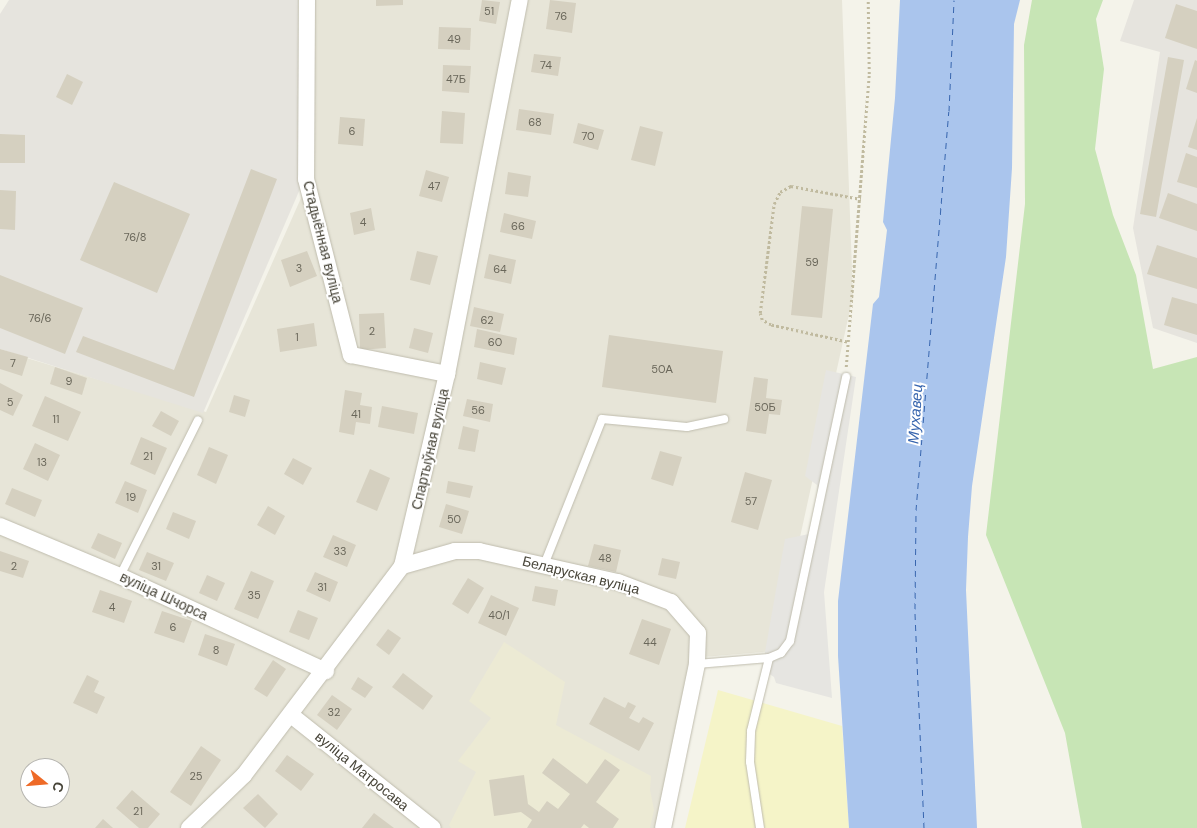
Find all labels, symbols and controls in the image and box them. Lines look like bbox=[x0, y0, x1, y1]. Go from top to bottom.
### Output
house number: 51 bbox=[484, 4, 494, 18]
house number: 76 bbox=[555, 9, 567, 23]
house number: 49 bbox=[447, 32, 461, 46]
house number: 74 bbox=[540, 58, 552, 72]
house number: 47Б bbox=[446, 72, 466, 86]
house number: 68 bbox=[528, 115, 542, 129]
house number: 6 bbox=[349, 124, 355, 138]
house number: 70 bbox=[581, 129, 595, 143]
street label: Стадыённая вуліца bbox=[300, 179, 346, 305]
house number: 47 bbox=[428, 179, 440, 193]
house number: 4 bbox=[360, 215, 366, 229]
house number: 66 bbox=[511, 219, 525, 233]
house number: 76/8 bbox=[124, 230, 146, 244]
house number: 59 bbox=[805, 255, 819, 269]
house number: 3 bbox=[296, 261, 302, 275]
house number: 64 bbox=[493, 262, 507, 276]
house number: 76/6 bbox=[29, 311, 51, 325]
house number: 62 bbox=[481, 313, 493, 327]
house number: 2 bbox=[369, 324, 375, 338]
house number: 1 bbox=[295, 330, 299, 344]
house number: 60 bbox=[488, 335, 502, 349]
house number: 7 bbox=[10, 356, 16, 370]
house number: 50А bbox=[651, 362, 673, 376]
house number: 9 bbox=[66, 374, 72, 388]
water label: Мухавец bbox=[905, 383, 927, 445]
street label: Спартыўная вуліца bbox=[408, 387, 452, 511]
house number: 5 bbox=[7, 395, 13, 409]
house number: 50Б bbox=[754, 400, 776, 414]
house number: 56 bbox=[471, 403, 485, 417]
house number: 41 bbox=[351, 407, 361, 421]
house number: 11 bbox=[53, 412, 59, 426]
house number: 21 bbox=[143, 449, 153, 463]
house number: 13 bbox=[37, 455, 47, 469]
house number: 19 bbox=[126, 490, 136, 504]
house number: 57 bbox=[745, 494, 757, 508]
house number: 50 bbox=[447, 512, 461, 526]
house number: 33 bbox=[333, 544, 347, 558]
house number: 48 bbox=[598, 551, 612, 565]
street label: Беларуская вуліца bbox=[521, 552, 641, 598]
house number: 2 bbox=[11, 559, 17, 573]
house number: 31 bbox=[151, 559, 161, 573]
street label: вуліца Шчорса bbox=[117, 568, 211, 624]
house number: 31 bbox=[317, 580, 327, 594]
house number: 35 bbox=[247, 588, 261, 602]
house number: 4 bbox=[109, 600, 115, 614]
house number: 40/1 bbox=[488, 608, 510, 622]
house number: 6 bbox=[170, 620, 176, 634]
house number: 44 bbox=[643, 635, 657, 649]
house number: 8 bbox=[213, 643, 219, 657]
house number: 32 bbox=[328, 705, 340, 719]
street label: вуліца Матросава bbox=[312, 728, 412, 814]
north arrow bbox=[20, 758, 70, 808]
house number: 25 bbox=[189, 769, 203, 783]
text: С bbox=[48, 780, 68, 795]
house number: 21 bbox=[133, 804, 143, 818]

